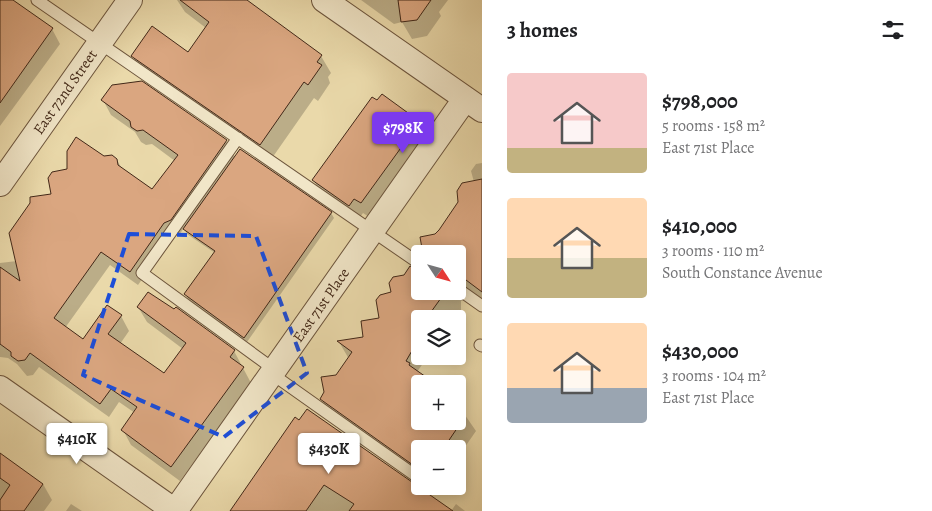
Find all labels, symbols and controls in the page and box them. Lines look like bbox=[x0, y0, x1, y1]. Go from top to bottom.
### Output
text: 3 homes bbox=[507, 16, 578, 44]
icon: filters bbox=[879, 16, 907, 44]
street label: East 72nd Street bbox=[28, 46, 102, 138]
text: $798,000 bbox=[662, 87, 738, 115]
icon: home bbox=[547, 93, 607, 153]
pin: $798K bbox=[368, 112, 438, 154]
text: 5 rooms · 158 m² bbox=[662, 115, 765, 137]
text: $798K bbox=[383, 117, 423, 139]
text: East 71st Place bbox=[662, 137, 754, 159]
text: $410,000 bbox=[662, 212, 737, 240]
icon: home bbox=[547, 218, 607, 278]
text: 3 rooms · 110 m² bbox=[662, 240, 764, 262]
north arrow bbox=[411, 245, 466, 300]
map controls bbox=[411, 245, 466, 495]
text: South Constance Avenue bbox=[662, 262, 823, 284]
street label: East 71st Place bbox=[288, 264, 354, 346]
button: layers bbox=[411, 310, 466, 365]
text: $430,000 bbox=[662, 337, 739, 365]
icon: home bbox=[547, 343, 607, 403]
text: 3 rooms · 104 m² bbox=[662, 365, 766, 387]
button: + bbox=[411, 375, 466, 430]
text: East 71st Place bbox=[662, 387, 754, 409]
pin: $410K bbox=[42, 422, 112, 465]
text: $410K bbox=[57, 428, 97, 450]
pin: $430K bbox=[294, 432, 364, 475]
text: $430K bbox=[309, 438, 349, 460]
button: − bbox=[411, 440, 466, 495]

